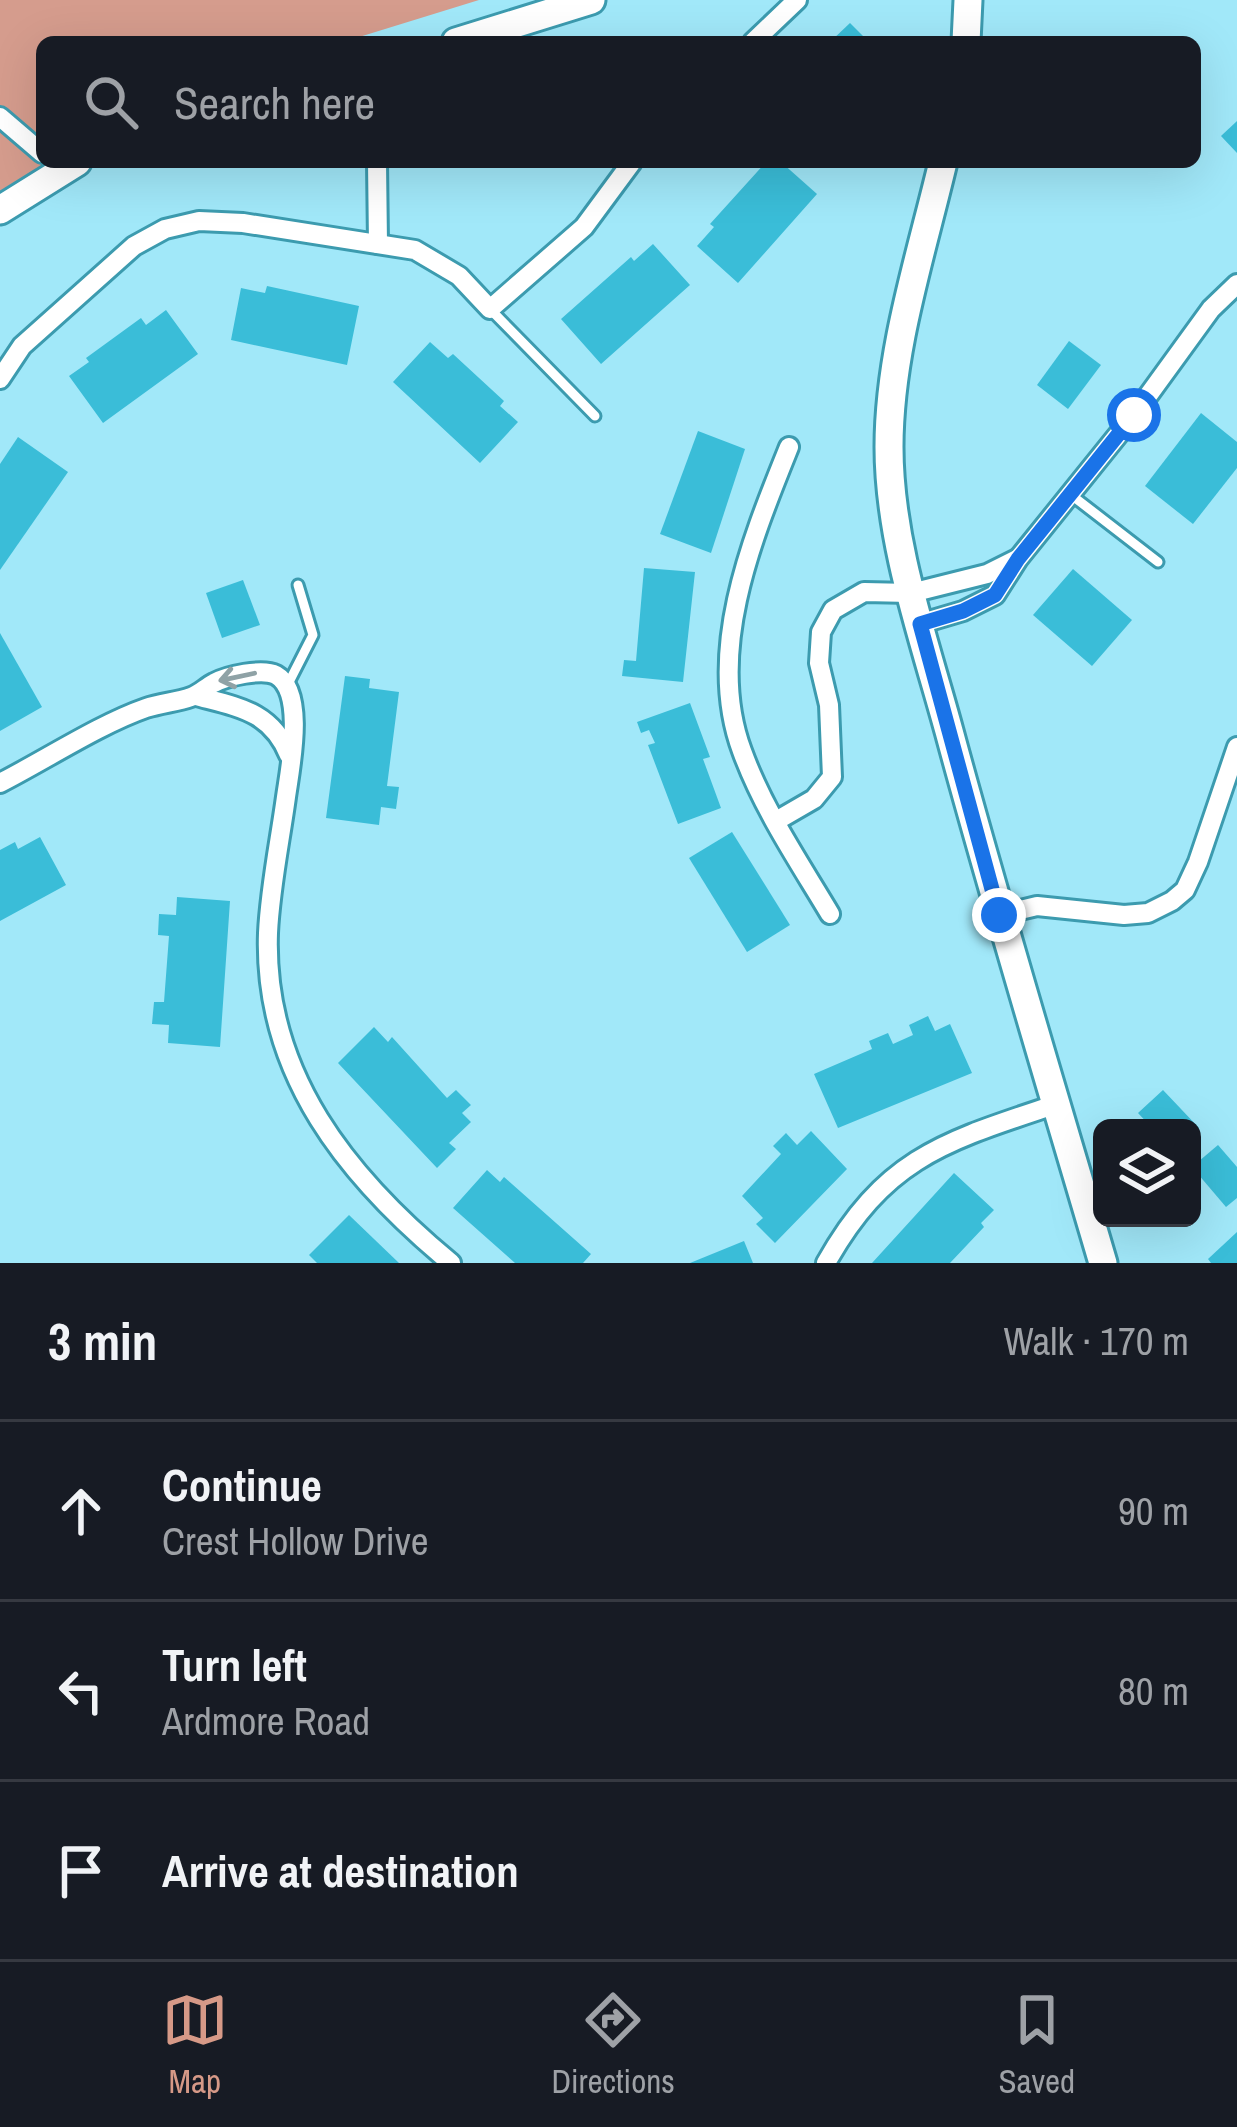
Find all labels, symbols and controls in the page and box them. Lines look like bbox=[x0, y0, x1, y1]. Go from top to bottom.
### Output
search box bbox=[36, 36, 1201, 168]
icon: search bbox=[78, 69, 144, 135]
text: Search here bbox=[174, 72, 375, 133]
route start bbox=[1107, 388, 1161, 442]
one-way arrow bbox=[218, 667, 257, 689]
route end bbox=[972, 888, 1026, 942]
map controls bbox=[1093, 1119, 1201, 1227]
button: layers bbox=[1093, 1119, 1201, 1227]
text: 3 min bbox=[48, 1307, 157, 1376]
text: Walk · 170 m bbox=[1004, 1315, 1189, 1367]
text: Continue bbox=[162, 1454, 322, 1515]
icon: ahead bbox=[48, 1478, 114, 1544]
text: 90 m bbox=[1118, 1485, 1189, 1537]
text: Crest Hollow Drive bbox=[162, 1515, 429, 1567]
text: Turn left bbox=[162, 1634, 307, 1695]
icon: left bbox=[48, 1658, 114, 1724]
text: 80 m bbox=[1118, 1665, 1189, 1717]
text: Ardmore Road bbox=[162, 1695, 370, 1747]
icon: arrive bbox=[48, 1838, 114, 1904]
text: Arrive at destination bbox=[162, 1840, 519, 1901]
tab: Map bbox=[162, 1987, 228, 2103]
tab: Directions bbox=[551, 1987, 675, 2103]
tab: Saved bbox=[998, 1987, 1075, 2103]

